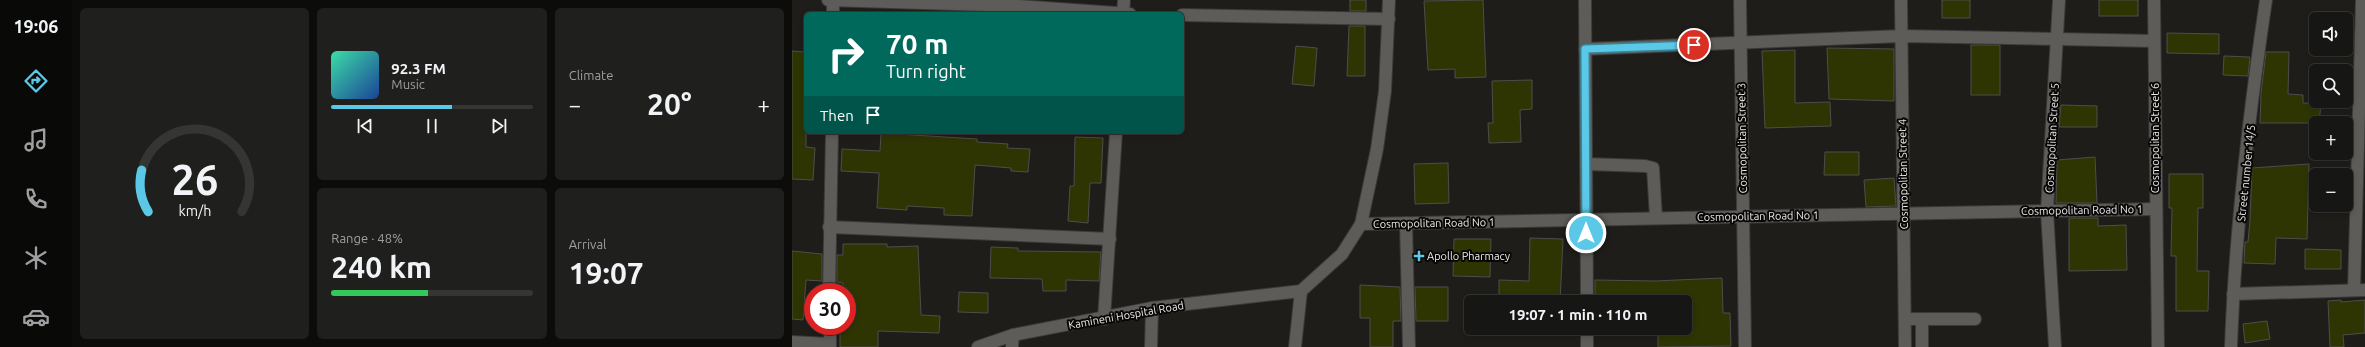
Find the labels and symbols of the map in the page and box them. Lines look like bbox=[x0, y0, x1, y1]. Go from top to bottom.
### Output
pin bbox=[1677, 28, 1711, 62]
street label: Cosmopolitan Street 3 bbox=[1735, 83, 1749, 193]
street label: Cosmopolitan Street 5 bbox=[2043, 83, 2061, 193]
street label: Cosmopolitan Street 6 bbox=[2149, 83, 2161, 193]
street label: Cosmopolitan Street 4 bbox=[1896, 119, 1910, 229]
street label: Street number 14/5 bbox=[2235, 124, 2257, 222]
street label: Cosmopolitan Road No 1 bbox=[2021, 203, 2143, 217]
street label: Cosmopolitan Road No 1 bbox=[1697, 209, 1819, 223]
position arrow bbox=[1565, 212, 1607, 254]
street label: Cosmopolitan Road No 1 bbox=[1373, 216, 1495, 230]
place label: Apollo Pharmacy bbox=[1427, 250, 1511, 262]
marker: Apollo Pharmacy bbox=[1414, 251, 1424, 261]
speed limit sign: 30 bbox=[804, 283, 856, 335]
street label: Kamineni Hospital Road bbox=[1067, 299, 1185, 331]

